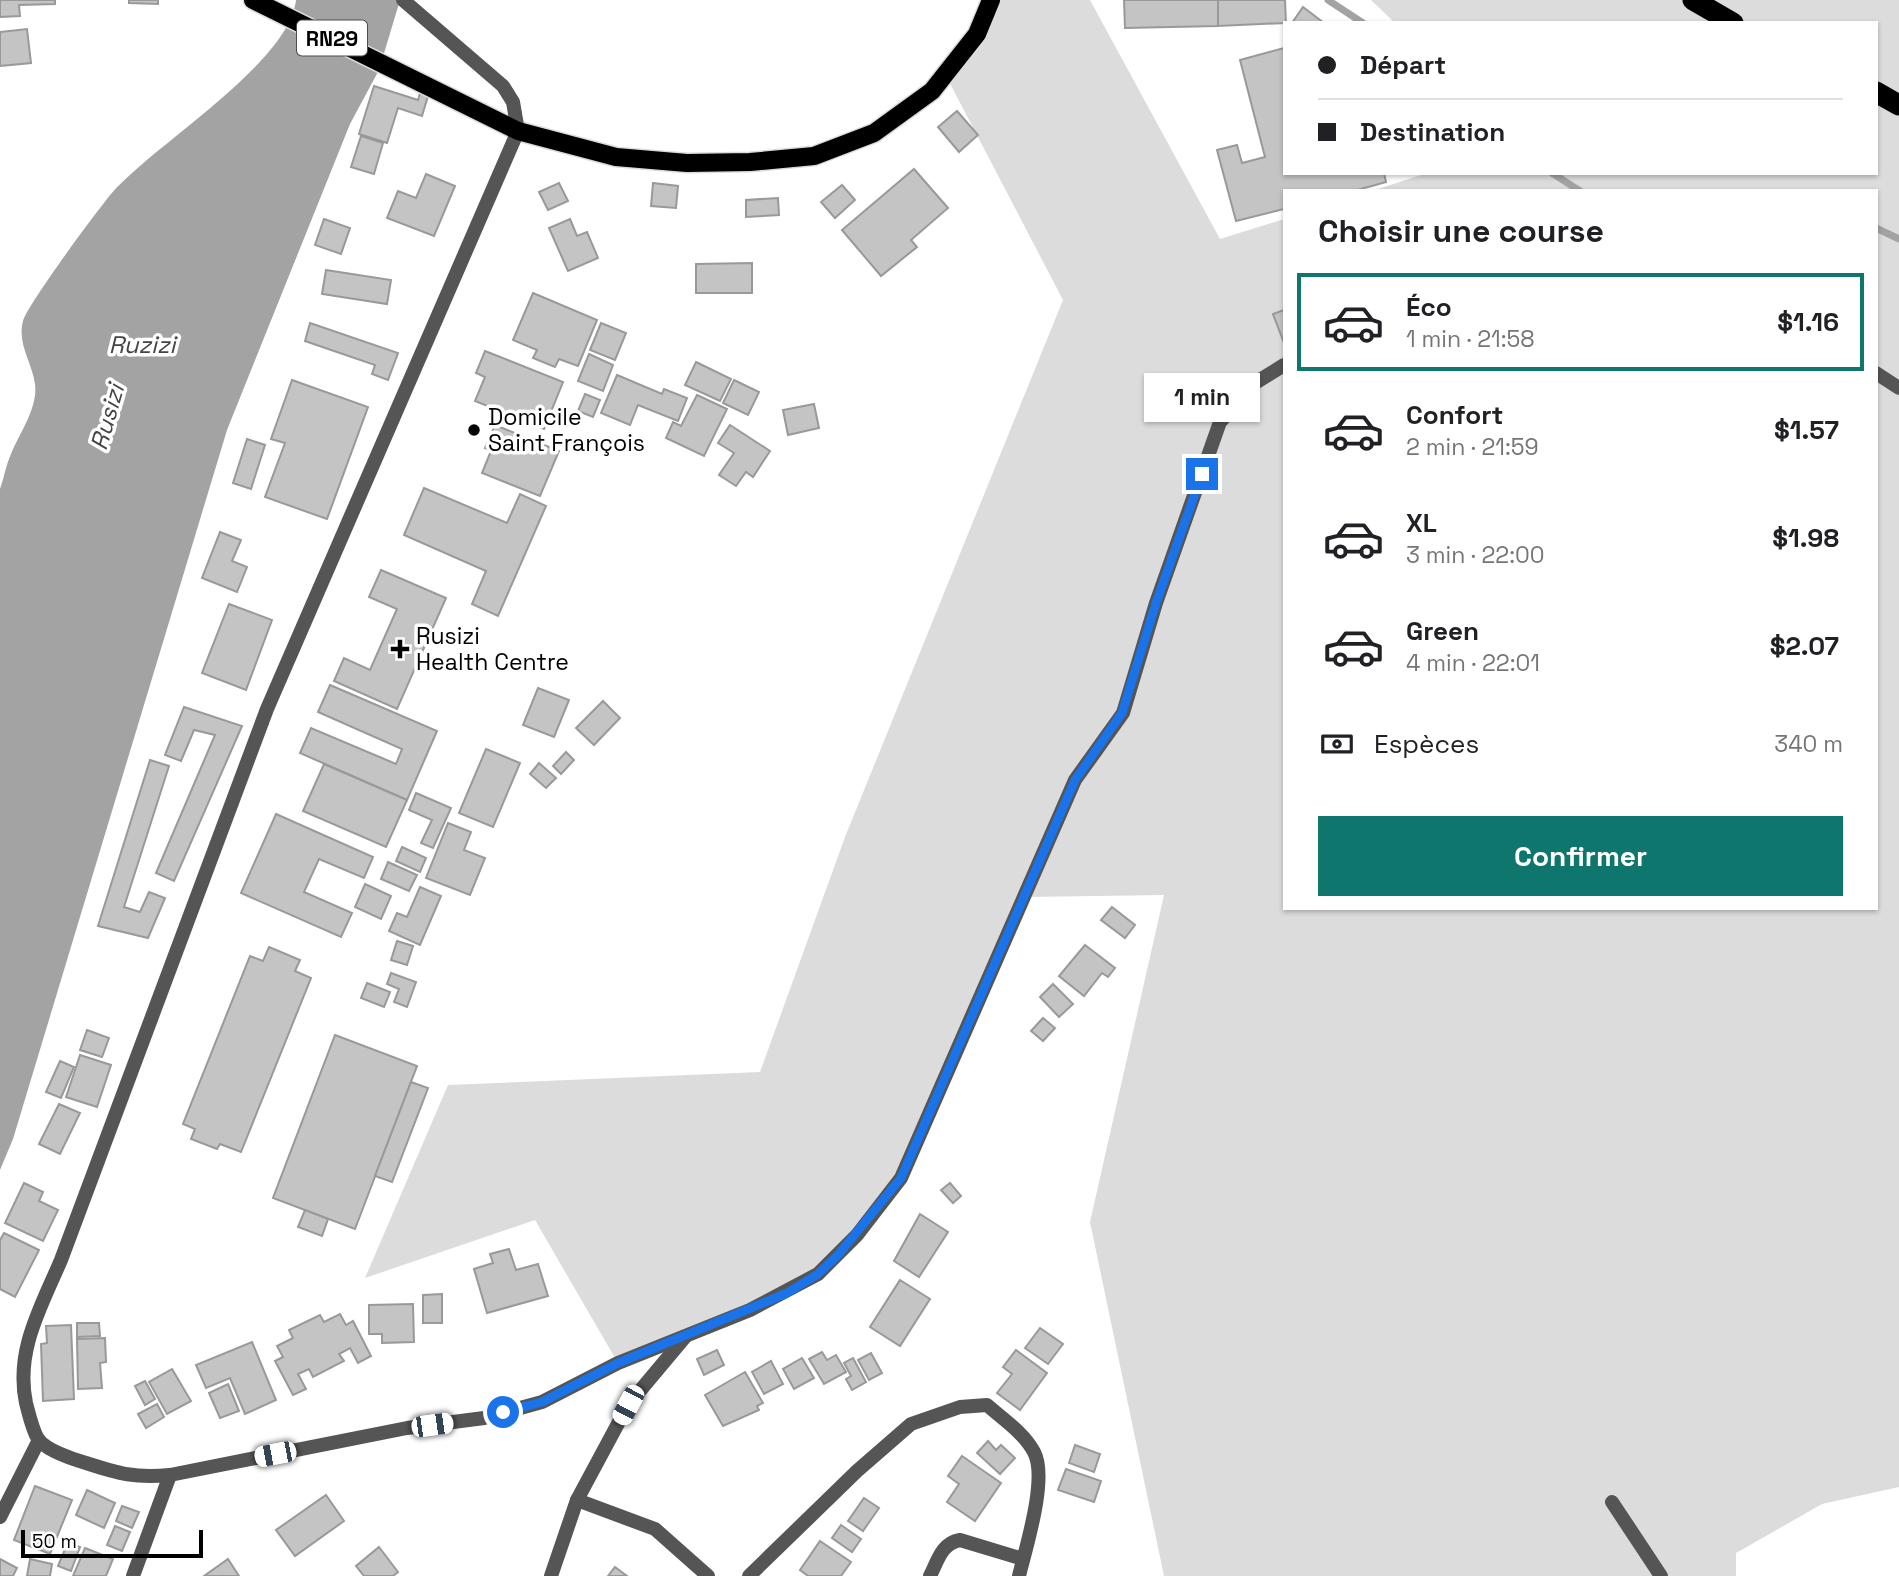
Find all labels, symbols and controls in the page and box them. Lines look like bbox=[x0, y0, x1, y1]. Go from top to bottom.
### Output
road number: RN29 bbox=[297, 20, 367, 56]
text: Départ bbox=[1360, 48, 1446, 82]
text: Destination bbox=[1360, 115, 1505, 149]
text: Choisir une course bbox=[1318, 211, 1604, 251]
text: Éco bbox=[1406, 290, 1452, 324]
icon: car bbox=[1322, 291, 1385, 354]
text: $1.16 bbox=[1777, 305, 1839, 339]
text: 1 min · 21:58 bbox=[1406, 324, 1535, 354]
water label: Ruzizi bbox=[109, 329, 178, 360]
callout: 1 min bbox=[1144, 372, 1260, 421]
water label: Rusizi bbox=[83, 378, 132, 453]
text: 1 min bbox=[1174, 382, 1230, 412]
text: Confort bbox=[1406, 398, 1503, 432]
icon: car bbox=[1322, 399, 1385, 462]
place label: Domicile Saint François bbox=[488, 402, 645, 458]
text: $1.57 bbox=[1774, 413, 1839, 447]
marker: Domicile Saint François bbox=[466, 422, 482, 438]
text: 2 min · 21:59 bbox=[1406, 432, 1539, 462]
route end bbox=[1186, 458, 1218, 490]
text: XL bbox=[1406, 506, 1437, 540]
icon: car bbox=[1322, 507, 1385, 570]
text: $1.98 bbox=[1772, 521, 1839, 555]
text: 3 min · 22:00 bbox=[1406, 540, 1544, 570]
text: Green bbox=[1406, 614, 1479, 648]
icon: car bbox=[1322, 615, 1385, 678]
place label: Rusizi Health Centre bbox=[416, 621, 569, 677]
text: $2.07 bbox=[1770, 629, 1839, 663]
marker: Rusizi Health Centre bbox=[390, 639, 410, 659]
text: 4 min · 22:01 bbox=[1406, 648, 1540, 678]
icon: cash bbox=[1318, 725, 1356, 763]
text: Espèces bbox=[1374, 727, 1479, 761]
text: 340 m bbox=[1774, 729, 1843, 759]
button: Confirmer bbox=[1318, 816, 1843, 896]
car bbox=[609, 1382, 648, 1428]
route start bbox=[487, 1396, 519, 1428]
car bbox=[410, 1412, 455, 1438]
car bbox=[253, 1440, 298, 1468]
scale bar bbox=[21, 1527, 203, 1559]
text: 50 m bbox=[32, 1529, 77, 1554]

